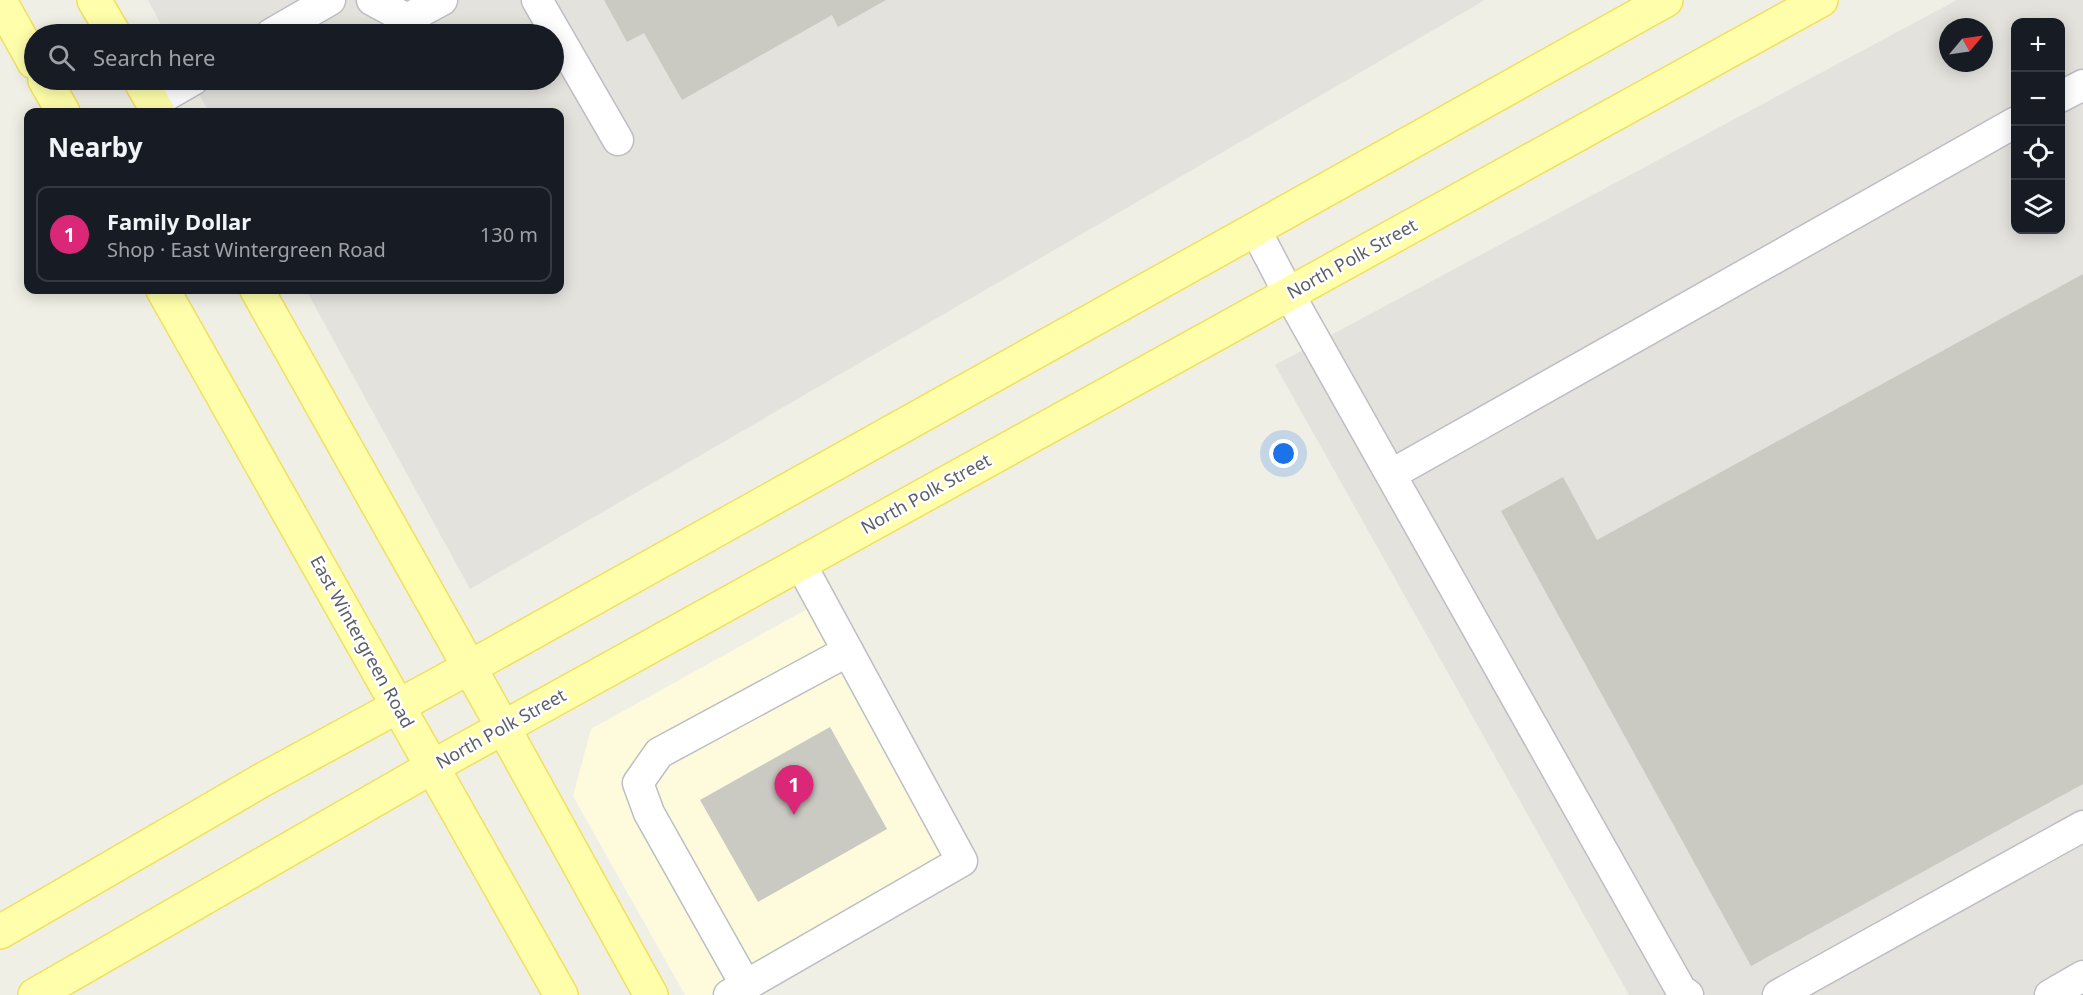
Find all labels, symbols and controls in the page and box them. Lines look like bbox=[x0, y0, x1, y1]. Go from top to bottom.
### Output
north arrow bbox=[1939, 18, 1993, 72]
map controls bbox=[2011, 18, 2065, 234]
button: + bbox=[2011, 18, 2065, 72]
search box bbox=[24, 24, 564, 90]
icon: search bbox=[45, 41, 78, 74]
text: Search here bbox=[93, 42, 215, 72]
button: − bbox=[2011, 72, 2065, 126]
button: locate bbox=[2011, 126, 2065, 180]
text: Nearby bbox=[48, 129, 143, 165]
button: layers bbox=[2011, 180, 2065, 234]
text: Family Dollar bbox=[107, 206, 251, 236]
street label: North Polk Street bbox=[1282, 212, 1421, 304]
text: 1 bbox=[64, 221, 75, 248]
text: 130 m bbox=[480, 221, 538, 248]
text: Shop · East Wintergreen Road bbox=[107, 236, 386, 263]
your location bbox=[1269, 439, 1298, 468]
street label: North Polk Street bbox=[856, 447, 995, 539]
street label: East Wintergreen Road bbox=[305, 551, 420, 732]
street label: North Polk Street bbox=[431, 682, 570, 774]
pin: 1 bbox=[774, 766, 814, 815]

